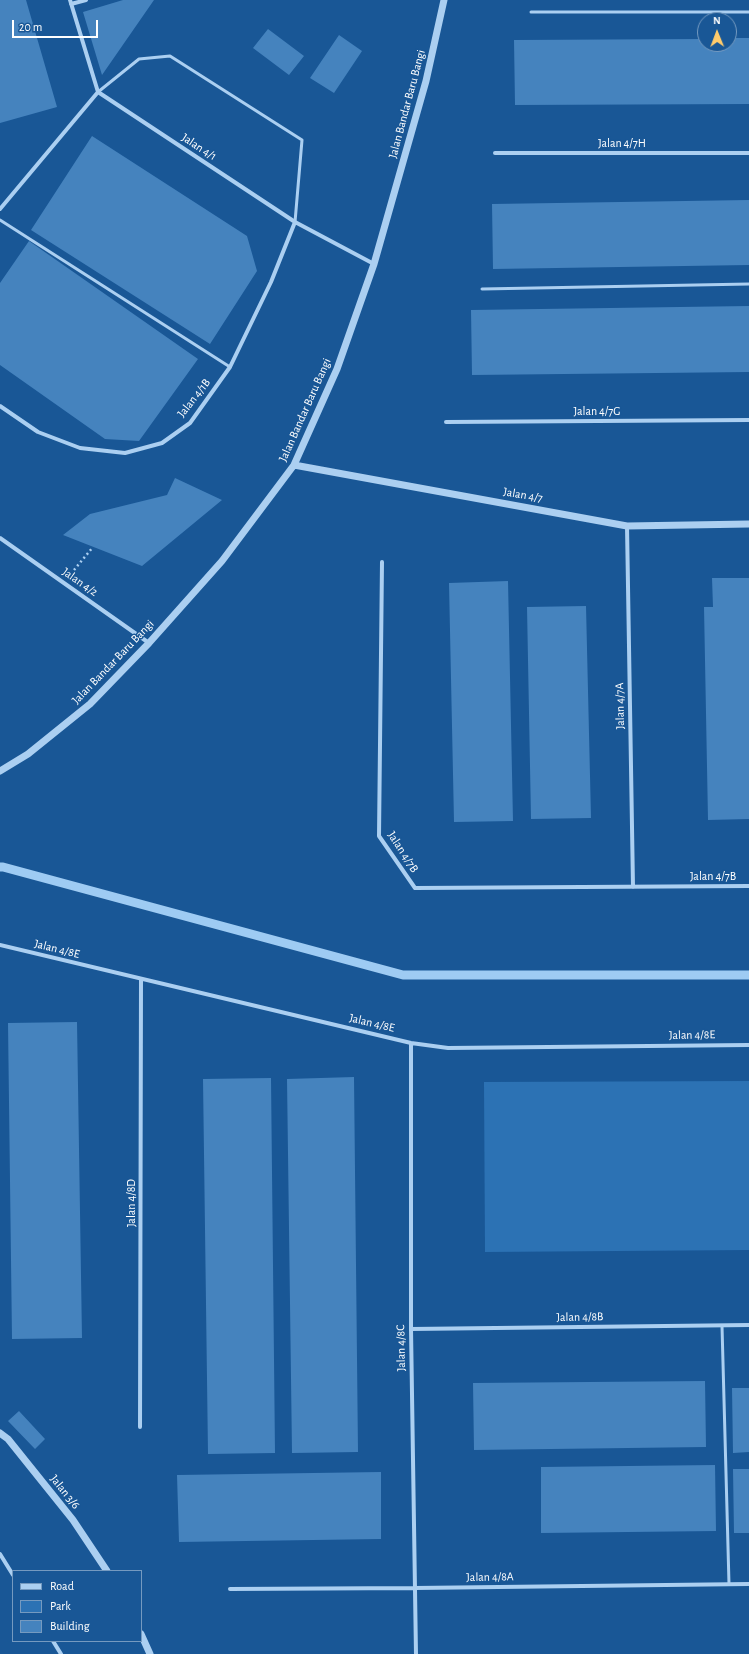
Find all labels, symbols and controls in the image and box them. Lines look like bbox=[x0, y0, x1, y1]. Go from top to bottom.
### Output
scale bar bbox=[14, 12, 100, 38]
north arrow bbox=[697, 12, 737, 52]
text: N bbox=[713, 15, 721, 26]
text: 20 m bbox=[19, 21, 42, 33]
street label: Jalan Bandar Baru Bangi bbox=[386, 48, 428, 160]
street label: Jalan 4/1 bbox=[179, 130, 219, 164]
street label: Jalan 4/7H bbox=[598, 136, 646, 150]
street label: Jalan Bandar Baru Bangi bbox=[276, 356, 334, 464]
street label: Jalan 4/1B bbox=[174, 376, 214, 420]
street label: Jalan 4/7G bbox=[573, 404, 621, 418]
street label: Jalan 4/7 bbox=[502, 484, 544, 506]
street label: Jalan 4/2 bbox=[59, 565, 101, 599]
street label: Jalan Bandar Baru Bangi bbox=[69, 617, 157, 707]
street label: Jalan 4/7A bbox=[612, 683, 628, 729]
street label: Jalan 4/7B bbox=[384, 829, 422, 875]
street label: Jalan 4/7B bbox=[690, 869, 736, 883]
street label: Jalan 4/8E bbox=[33, 936, 81, 962]
street label: Jalan 4/8E bbox=[348, 1011, 396, 1035]
street label: Jalan 4/8E bbox=[669, 1027, 715, 1043]
street label: Jalan 4/8D bbox=[124, 1179, 138, 1227]
street label: Jalan 4/8B bbox=[556, 1309, 604, 1325]
street label: Jalan 4/8C bbox=[393, 1325, 409, 1371]
street label: Jalan 3/6 bbox=[47, 1472, 83, 1512]
street label: Jalan 4/8A bbox=[466, 1569, 514, 1585]
legend bbox=[12, 1570, 142, 1642]
text: Road bbox=[50, 1580, 74, 1592]
text: Park bbox=[50, 1600, 71, 1612]
text: Building bbox=[50, 1620, 90, 1632]

